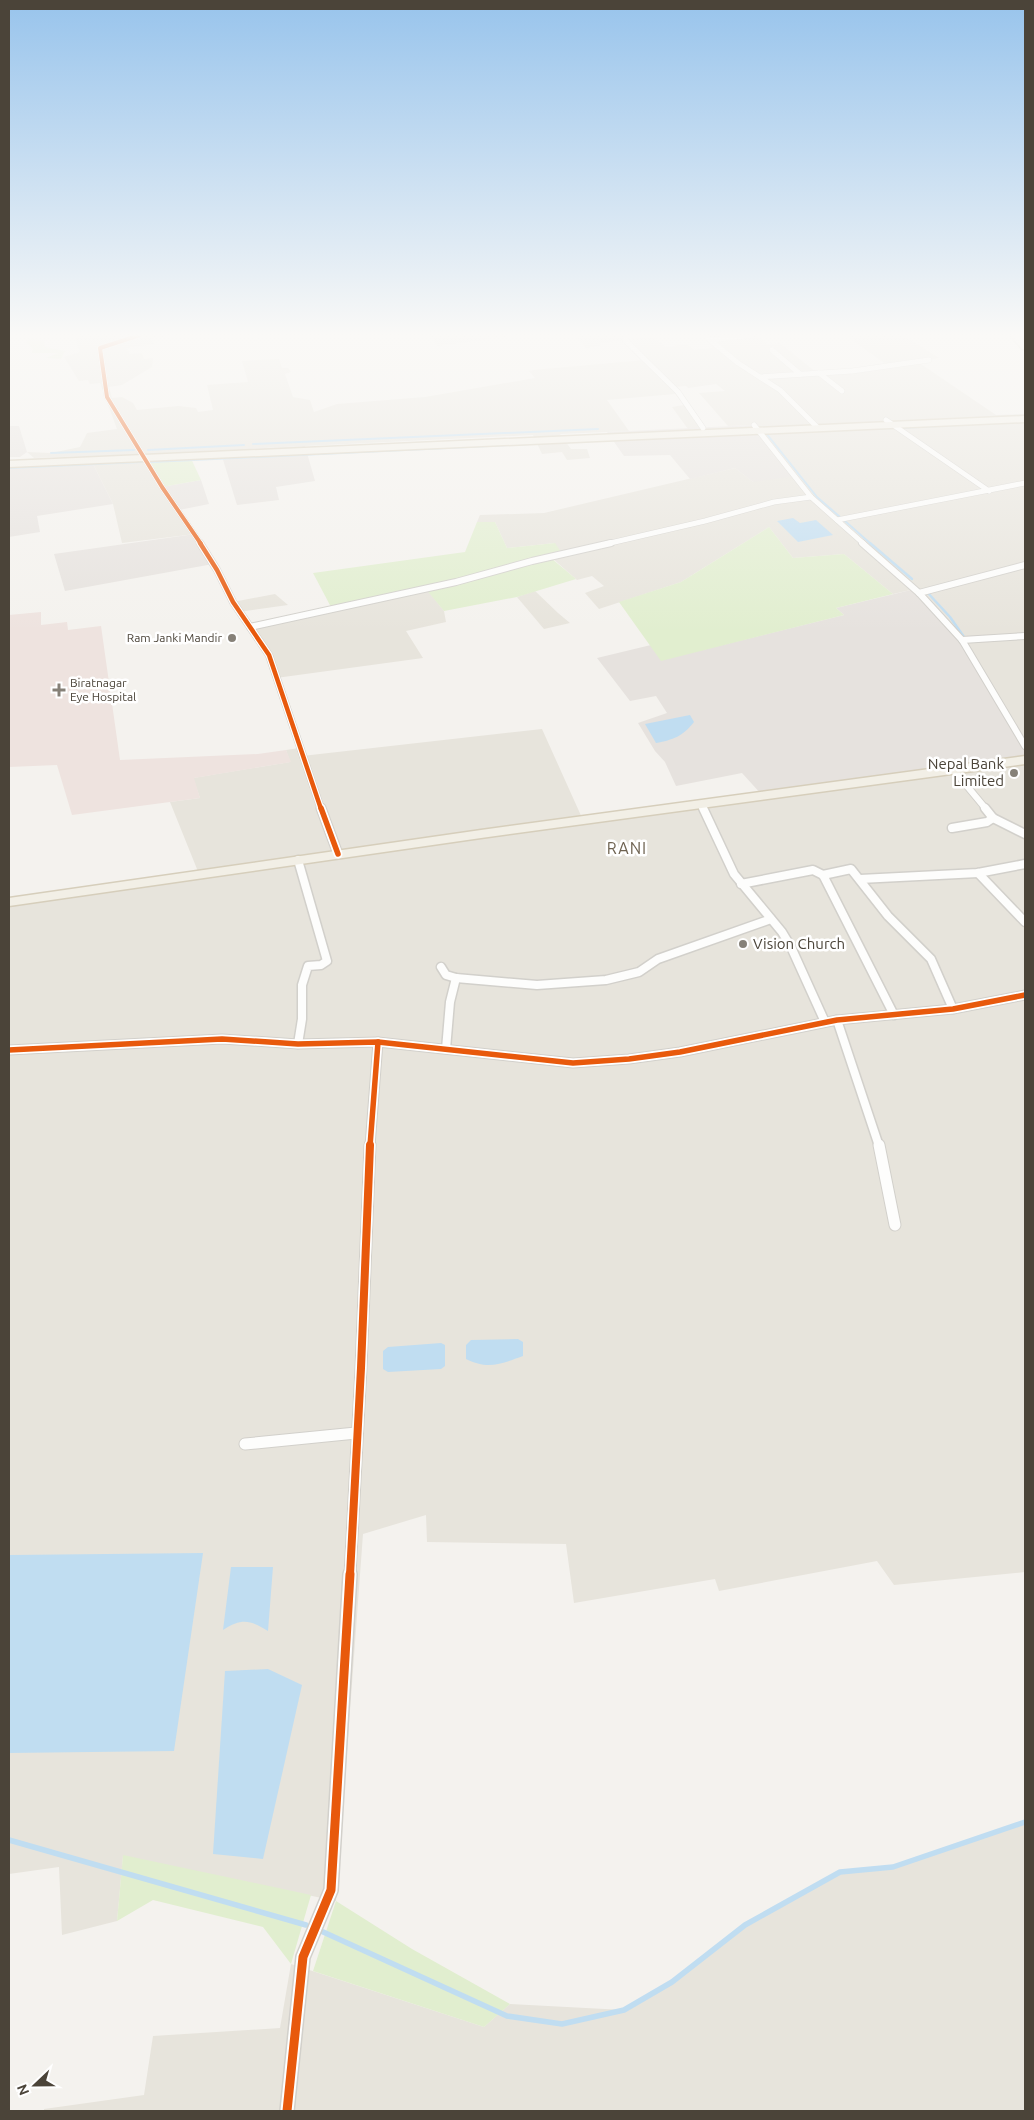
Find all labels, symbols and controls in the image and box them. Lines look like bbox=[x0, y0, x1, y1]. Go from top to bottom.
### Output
place label: Ram Janki Mandir bbox=[127, 631, 222, 644]
marker: Ram Janki Mandir bbox=[226, 632, 238, 644]
place label: Biratnagar Eye Hospital bbox=[70, 676, 136, 703]
marker: Biratnagar Eye Hospital bbox=[52, 683, 66, 697]
place label: Nepal Bank Limited bbox=[928, 755, 1004, 789]
marker: Nepal Bank Limited bbox=[1008, 767, 1020, 779]
district label: RANI bbox=[607, 839, 647, 857]
place label: Vision Church bbox=[753, 935, 845, 952]
marker: Vision Church bbox=[737, 938, 749, 950]
north arrow bbox=[10, 2060, 60, 2110]
text: N bbox=[14, 2082, 32, 2098]

